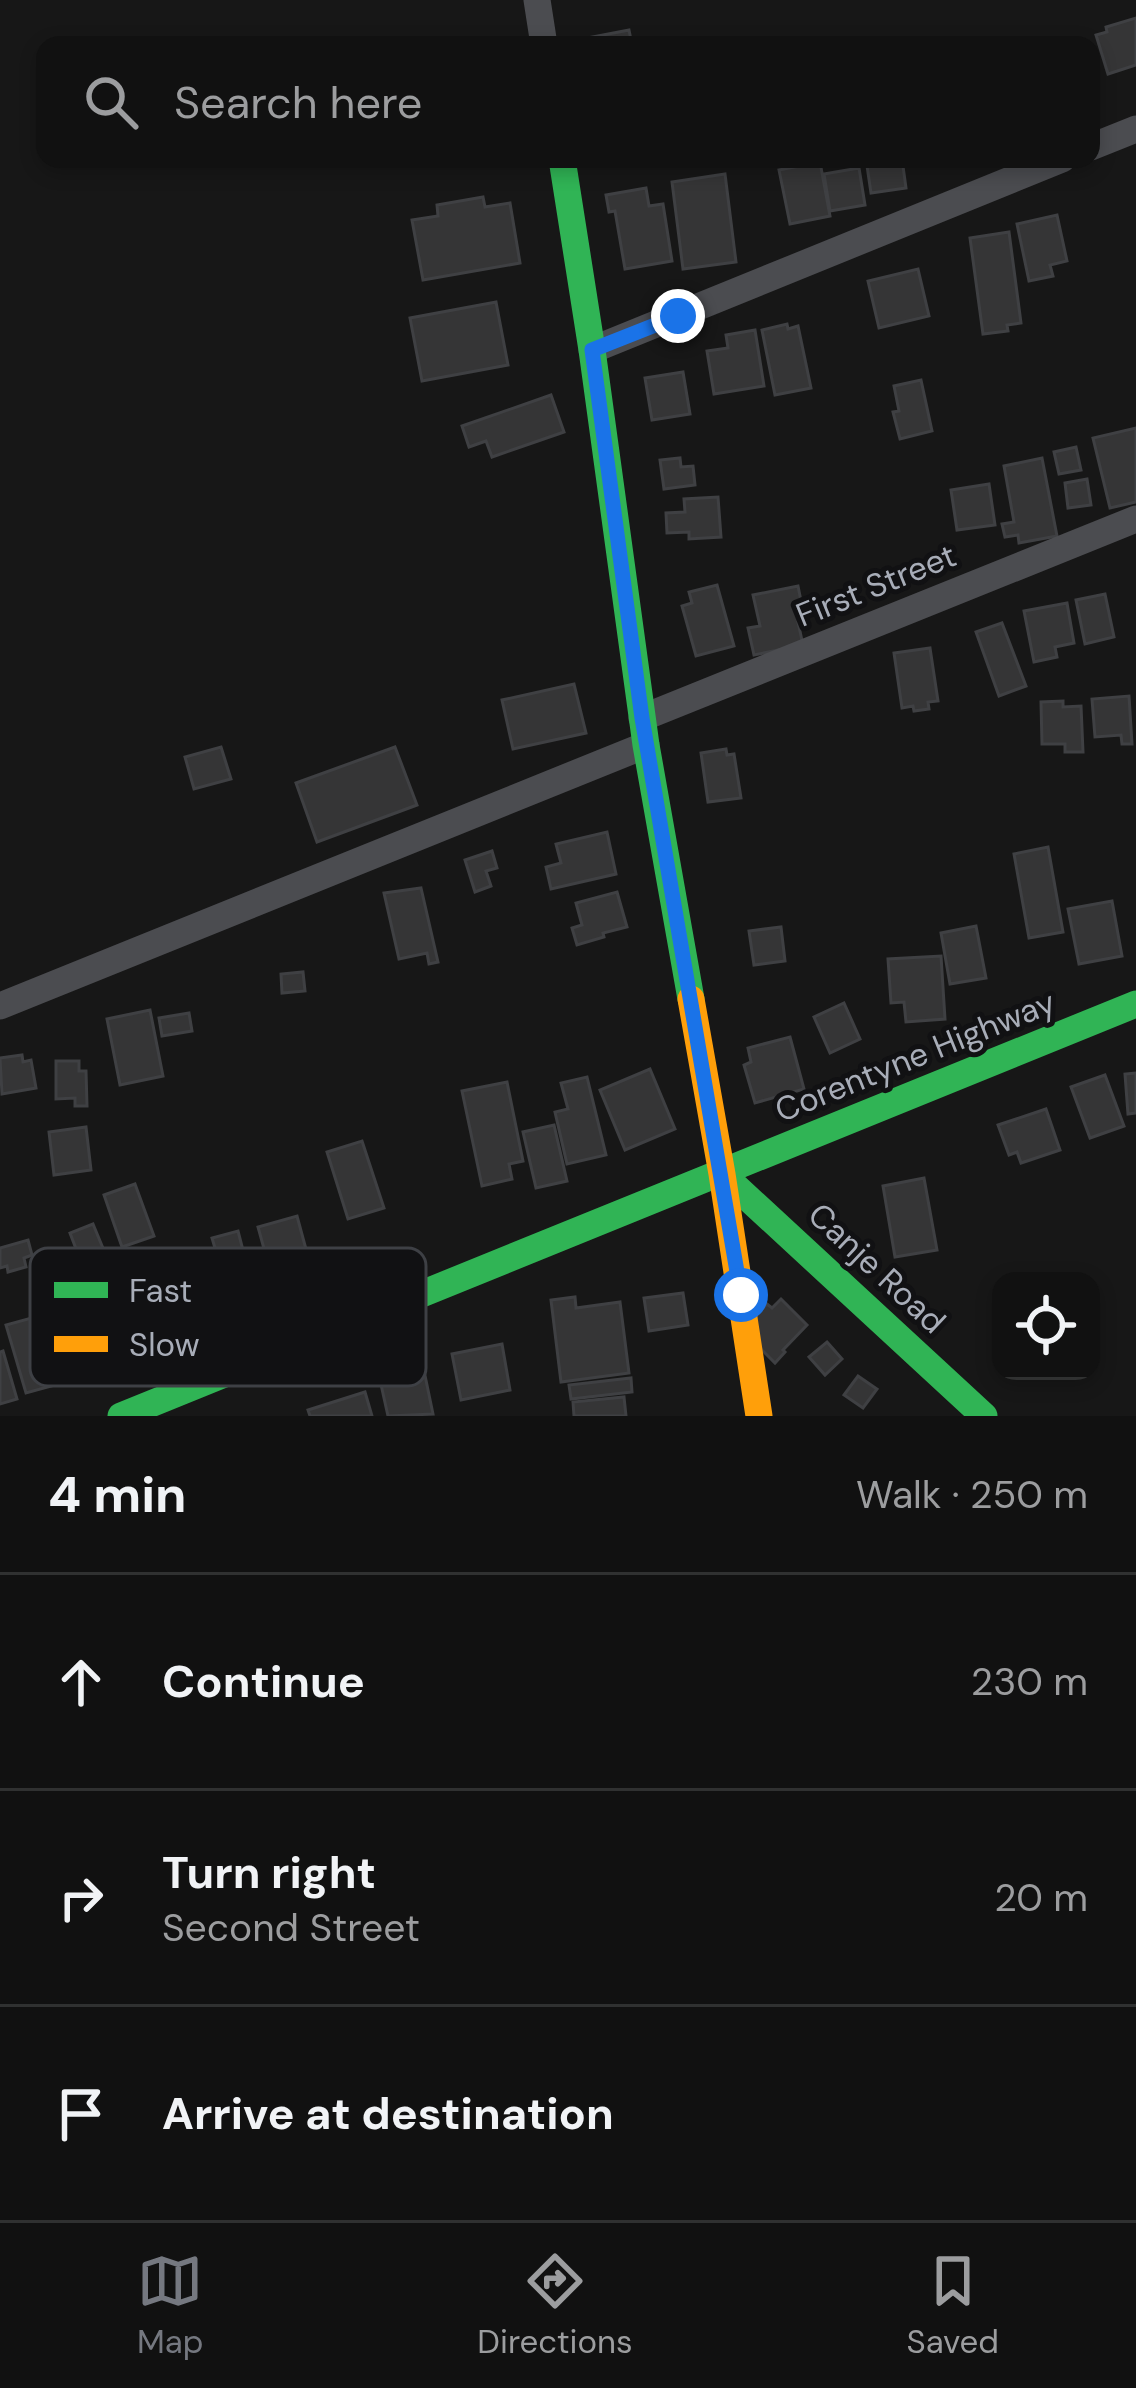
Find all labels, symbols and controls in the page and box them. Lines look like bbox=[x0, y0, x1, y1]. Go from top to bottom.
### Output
search box bbox=[36, 36, 1100, 168]
icon: search bbox=[78, 69, 144, 135]
text: Search here bbox=[174, 73, 422, 132]
route end bbox=[651, 289, 705, 343]
street label: First Street bbox=[790, 533, 962, 637]
street label: Corentyne Highway bbox=[769, 980, 1061, 1132]
street label: Canje Road bbox=[799, 1193, 955, 1343]
legend bbox=[30, 1248, 426, 1386]
route start bbox=[714, 1268, 768, 1322]
text: Fast bbox=[129, 1269, 192, 1312]
map controls bbox=[992, 1272, 1100, 1380]
button: locate bbox=[992, 1272, 1100, 1380]
text: Slow bbox=[129, 1323, 200, 1366]
text: 4 min bbox=[48, 1461, 187, 1528]
text: Walk · 250 m bbox=[856, 1469, 1088, 1520]
icon: ahead bbox=[48, 1649, 114, 1715]
text: Continue bbox=[162, 1652, 365, 1711]
text: 230 m bbox=[971, 1656, 1088, 1707]
text: Turn right bbox=[162, 1843, 376, 1902]
icon: right bbox=[48, 1865, 114, 1931]
text: 20 m bbox=[994, 1872, 1088, 1923]
text: Second Street bbox=[162, 1902, 420, 1953]
icon: arrive bbox=[48, 2081, 114, 2147]
text: Arrive at destination bbox=[162, 2084, 614, 2143]
tab: Map bbox=[137, 2248, 203, 2363]
tab: Directions bbox=[477, 2248, 633, 2363]
tab: Saved bbox=[907, 2248, 999, 2363]

